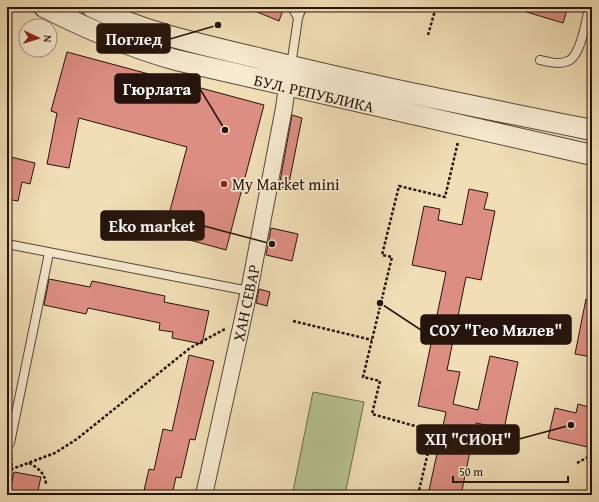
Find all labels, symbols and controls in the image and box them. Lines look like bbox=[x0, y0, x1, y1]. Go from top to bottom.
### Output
north arrow bbox=[18, 18, 58, 58]
callout: Поглед bbox=[97, 24, 170, 53]
text: Поглед bbox=[106, 26, 163, 51]
text: N bbox=[40, 34, 56, 44]
street label: БУЛ. РЕПУБЛИКА bbox=[252, 68, 377, 119]
callout: Гюрлата bbox=[115, 74, 200, 103]
text: Гюрлата bbox=[123, 76, 191, 101]
place label: My Market mini bbox=[232, 172, 340, 196]
marker: My Market mini bbox=[219, 179, 229, 189]
callout: Eko market bbox=[101, 211, 204, 240]
text: Eko market bbox=[109, 213, 196, 238]
street label: ХАН СЕВАР bbox=[226, 262, 266, 344]
callout: СОУ "Гео Милев" bbox=[421, 315, 571, 344]
text: СОУ "Гео Милев" bbox=[429, 317, 563, 342]
callout: ХЦ "СИОН" bbox=[417, 425, 519, 454]
text: ХЦ "СИОН" bbox=[425, 426, 511, 451]
scale bar bbox=[453, 458, 568, 484]
text: 50 m bbox=[459, 463, 483, 480]

